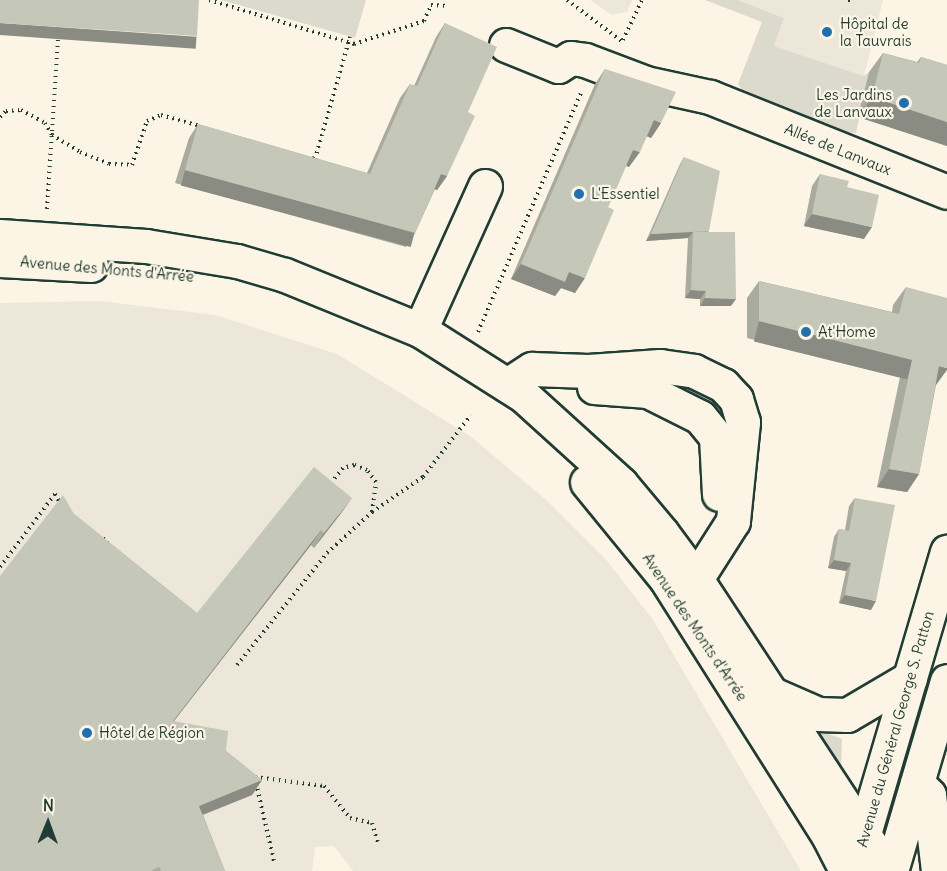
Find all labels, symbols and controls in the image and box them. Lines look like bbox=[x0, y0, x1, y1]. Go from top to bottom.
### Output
place label: Hôpital de la Tauvrais bbox=[840, 14, 912, 49]
marker: Hôpital de la Tauvrais bbox=[818, 23, 836, 41]
place label: Les Jardins de Lanvaux bbox=[815, 85, 892, 120]
marker: Les Jardins de Lanvaux bbox=[897, 96, 911, 110]
street label: Allée de Lanvaux bbox=[782, 119, 894, 179]
place label: L'Essentiel bbox=[591, 185, 660, 203]
marker: L'Essentiel bbox=[572, 187, 586, 201]
street label: Avenue des Monts d'Arrée bbox=[19, 252, 195, 286]
place label: At'Home bbox=[818, 323, 876, 341]
marker: At'Home bbox=[799, 325, 813, 339]
street label: Avenue des Monts d'Arrée bbox=[639, 550, 751, 704]
street label: Avenue du Général George S. Patton bbox=[853, 609, 937, 849]
place label: Hôtel de Région bbox=[99, 724, 205, 742]
marker: Hôtel de Région bbox=[80, 726, 94, 740]
north arrow bbox=[18, 793, 78, 853]
text: N bbox=[43, 795, 54, 815]

